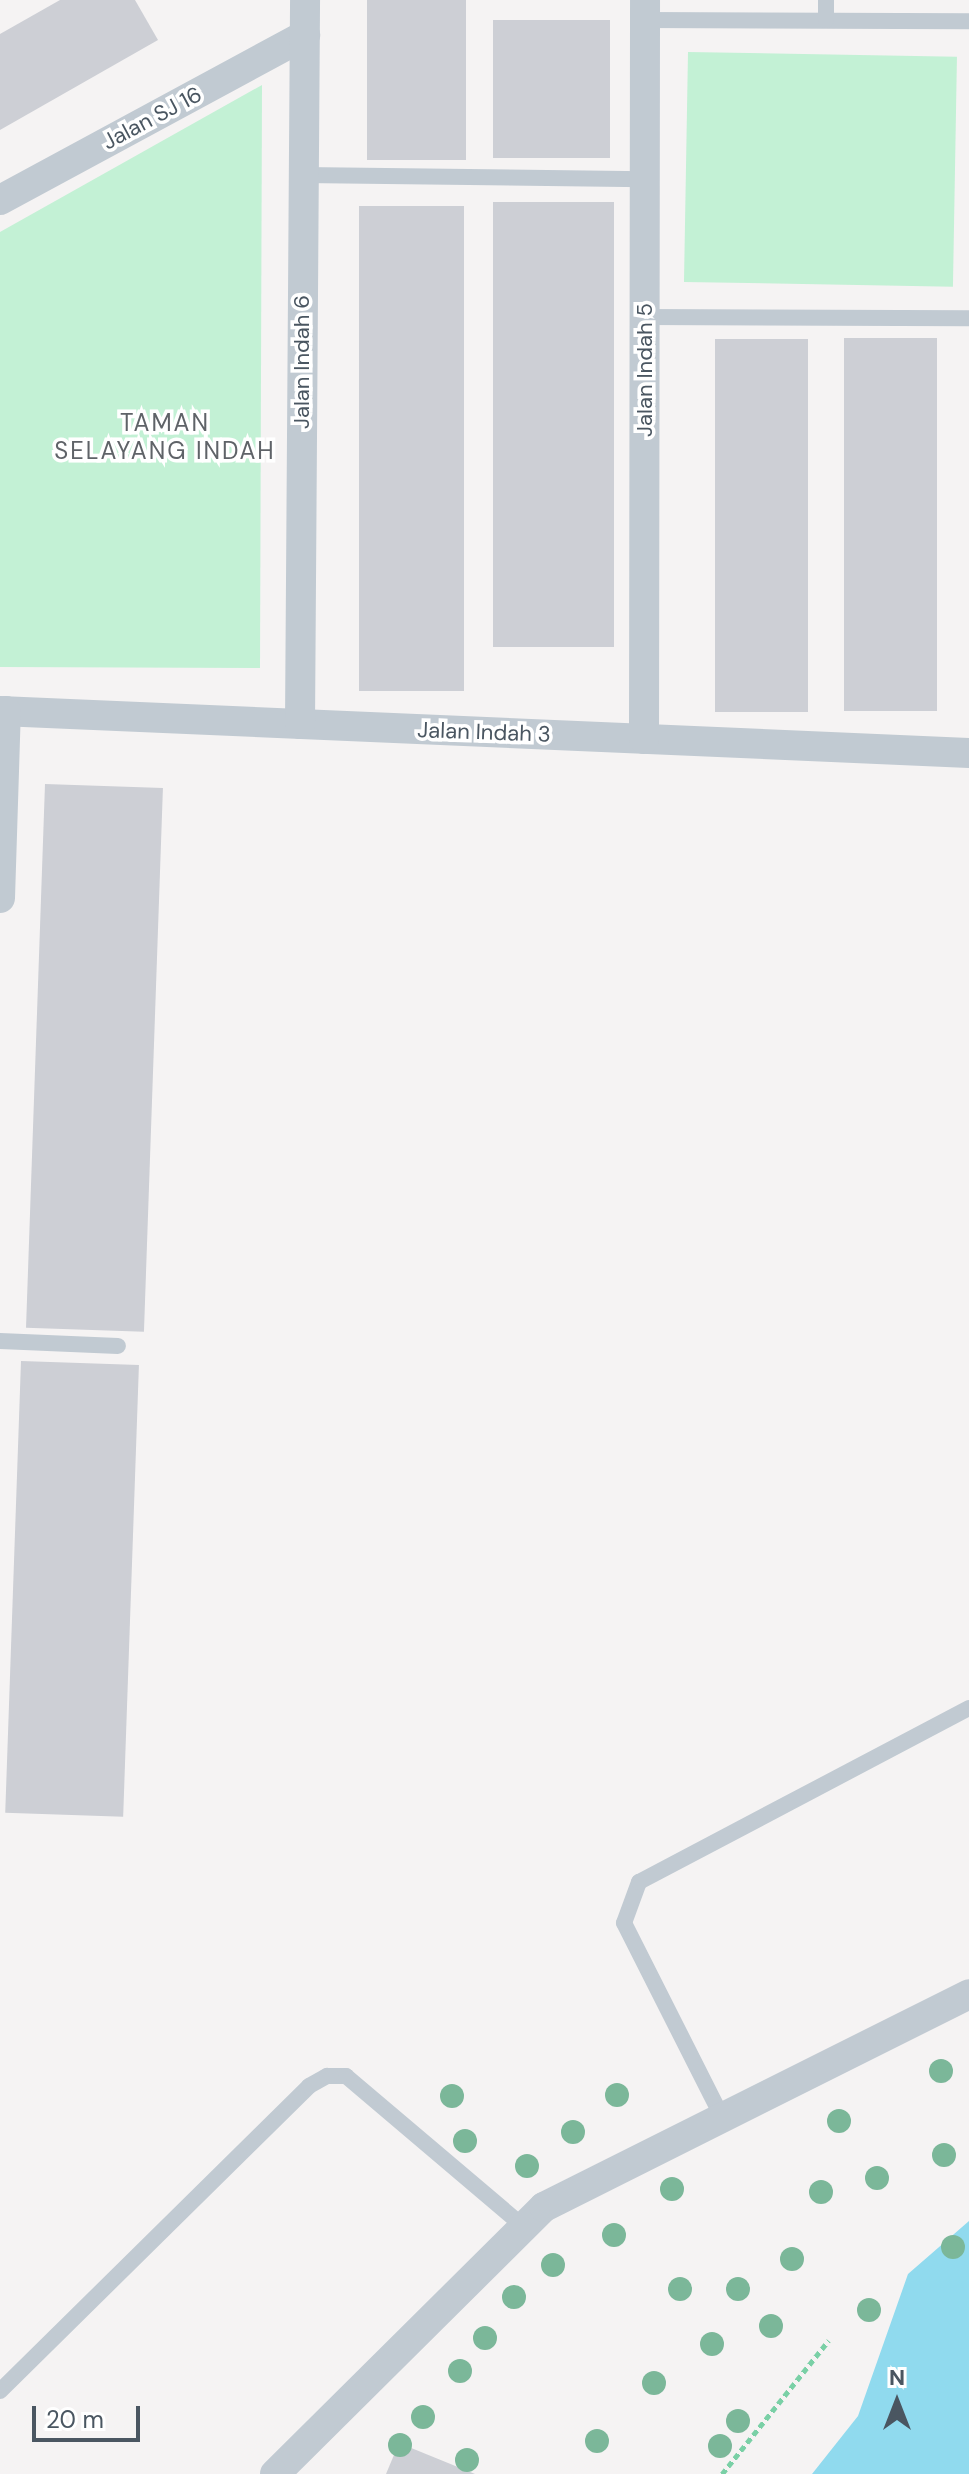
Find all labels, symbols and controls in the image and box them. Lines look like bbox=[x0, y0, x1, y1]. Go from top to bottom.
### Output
street label: Jalan SJ 16 bbox=[98, 81, 206, 155]
street label: Jalan Indah 6 bbox=[289, 295, 315, 429]
street label: Jalan Indah 5 bbox=[632, 303, 658, 437]
district label: TAMAN SELAYANG INDAH bbox=[54, 409, 276, 465]
street label: Jalan Indah 3 bbox=[417, 716, 551, 748]
north arrow bbox=[857, 2362, 937, 2442]
text: N bbox=[889, 2363, 905, 2392]
scale bar bbox=[36, 2390, 144, 2440]
text: 20 m bbox=[46, 2404, 104, 2435]

